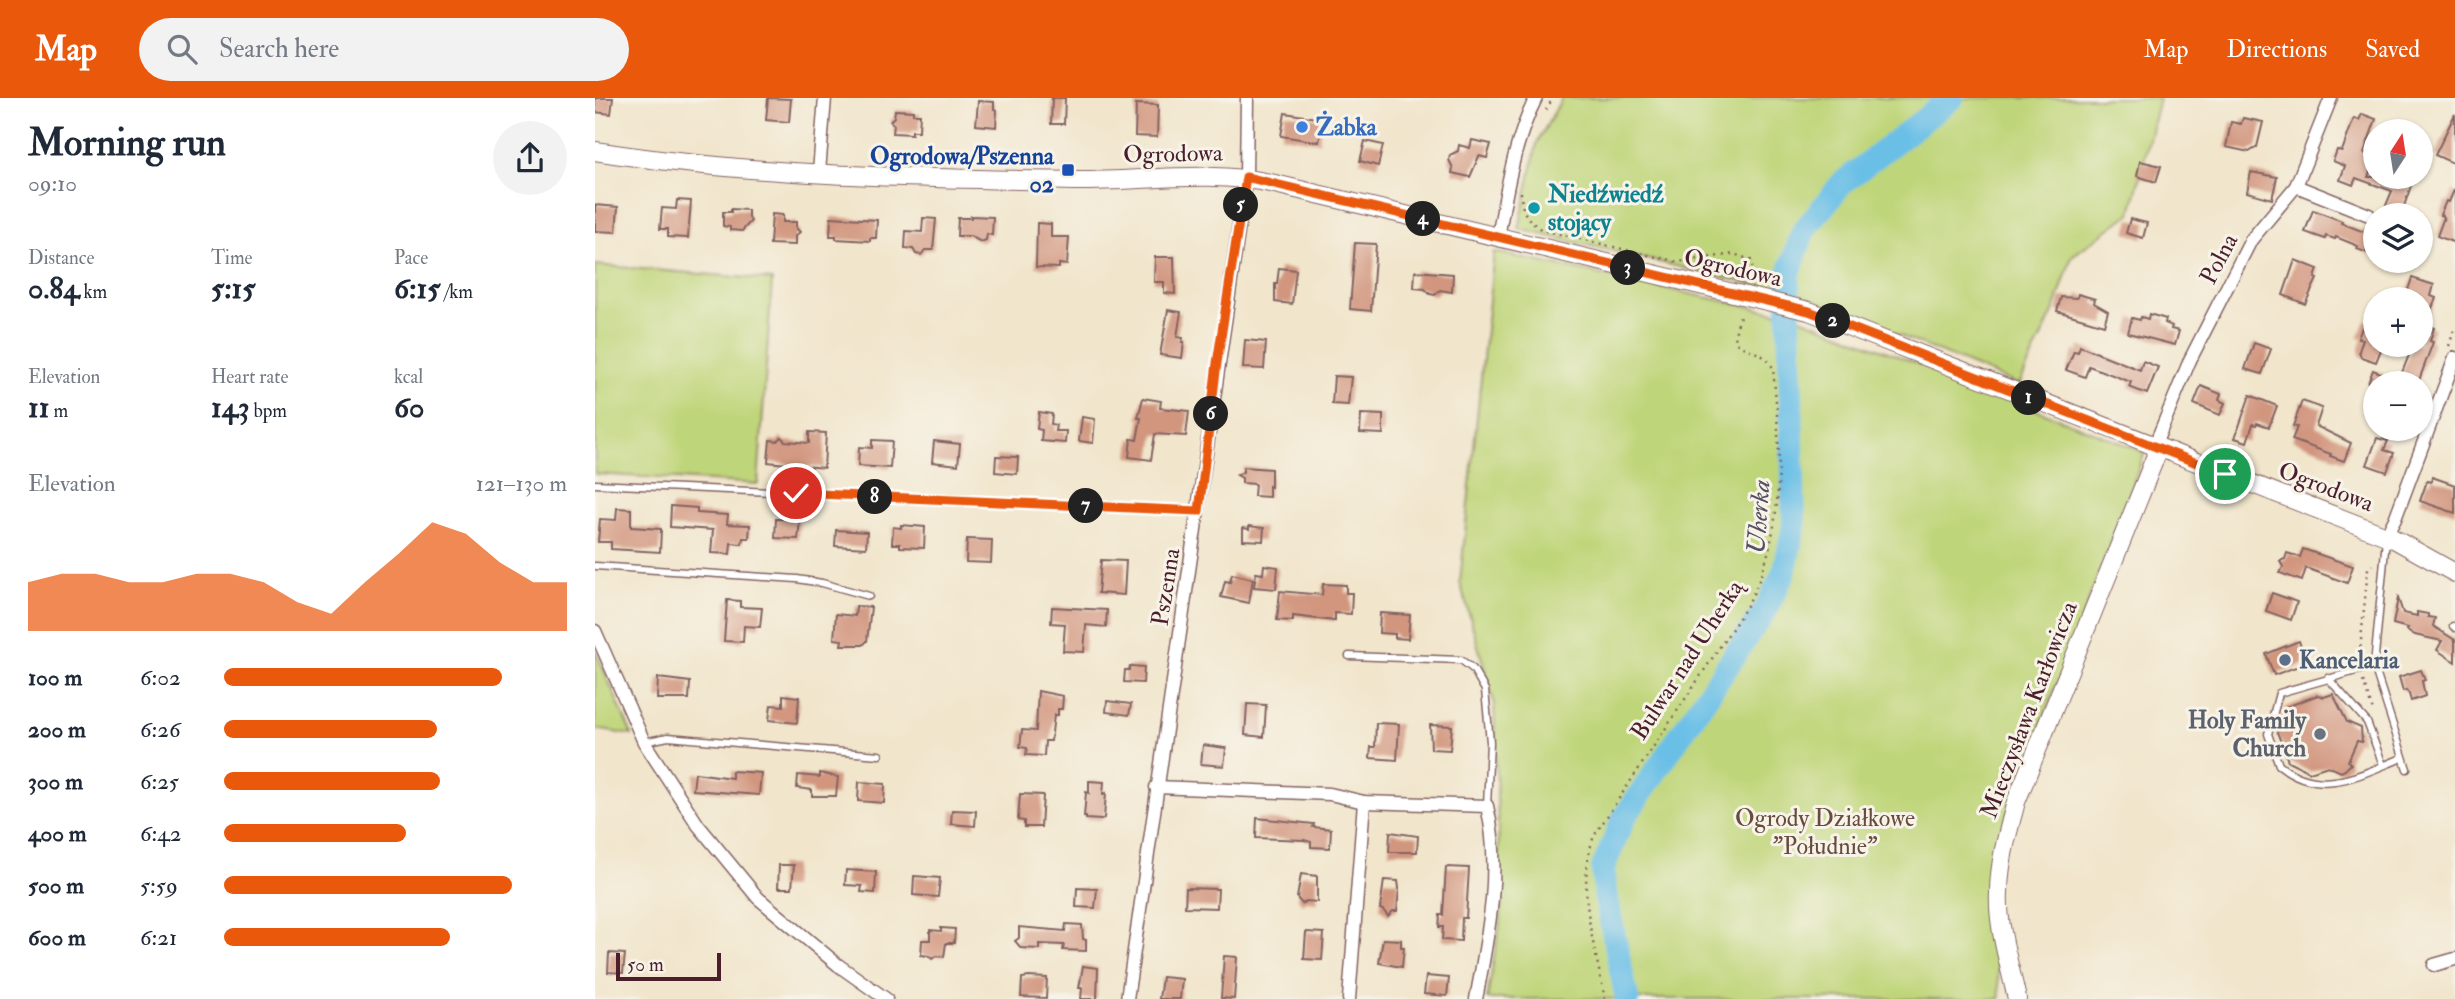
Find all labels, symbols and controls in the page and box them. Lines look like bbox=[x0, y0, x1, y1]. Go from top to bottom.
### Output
search box bbox=[139, 18, 629, 81]
text: Map bbox=[35, 29, 97, 70]
icon: search bbox=[163, 30, 201, 68]
text: Search here bbox=[219, 33, 339, 65]
text: Map bbox=[2143, 34, 2188, 65]
text: Directions bbox=[2226, 34, 2327, 65]
text: Saved bbox=[2365, 34, 2420, 65]
place label: Żabka bbox=[1316, 110, 1378, 143]
text: Morning run bbox=[28, 119, 226, 167]
marker: Żabka bbox=[1294, 119, 1310, 135]
north arrow bbox=[2363, 119, 2433, 189]
map controls bbox=[2363, 119, 2433, 441]
button: share bbox=[493, 121, 567, 195]
street label: Ogrodowa bbox=[1123, 138, 1224, 170]
place label: Ogrodowa/Pszenna 02 bbox=[870, 141, 1055, 200]
marker: Ogrodowa/Pszenna 02 bbox=[1060, 162, 1076, 178]
text: 09:10 bbox=[28, 169, 77, 198]
place label: Niedźwiedź stojący bbox=[1547, 179, 1664, 238]
pin: 5 bbox=[1223, 188, 1259, 222]
text: 5 bbox=[1236, 192, 1245, 216]
marker: Niedźwiedź stojący bbox=[1526, 200, 1542, 216]
pin: 4 bbox=[1405, 202, 1441, 236]
button: layers bbox=[2363, 203, 2433, 273]
text: 4 bbox=[1417, 206, 1428, 230]
street label: Polna bbox=[2193, 227, 2246, 290]
street label: Ogrodowa bbox=[1681, 242, 1786, 295]
text: Distance bbox=[28, 246, 94, 270]
text: Time bbox=[211, 246, 253, 270]
text: Pace bbox=[394, 246, 428, 270]
pin: 3 bbox=[1611, 250, 1645, 286]
text: 3 bbox=[1624, 255, 1631, 279]
text: 0.84 bbox=[28, 270, 79, 307]
text: 5:15 bbox=[211, 270, 255, 307]
text: 6:15 bbox=[394, 270, 440, 307]
text: km bbox=[79, 280, 107, 304]
text: /km bbox=[440, 280, 473, 304]
button: + bbox=[2363, 287, 2433, 357]
pin: 2 bbox=[1815, 304, 1851, 339]
text: 2 bbox=[1828, 308, 1837, 332]
text: Elevation bbox=[28, 365, 100, 389]
text: Heart rate bbox=[211, 365, 288, 389]
text: kcal bbox=[394, 365, 423, 389]
button: − bbox=[2363, 371, 2433, 441]
pin: 1 bbox=[2011, 380, 2047, 416]
text: 1 bbox=[2025, 385, 2032, 409]
text: 11 bbox=[28, 389, 49, 426]
text: 143 bbox=[211, 389, 249, 426]
text: 60 bbox=[394, 389, 425, 426]
pin: 6 bbox=[1193, 396, 1229, 432]
text: m bbox=[49, 399, 68, 423]
text: bpm bbox=[249, 399, 287, 423]
text: 6 bbox=[1206, 401, 1215, 425]
pin bbox=[2195, 444, 2255, 504]
icon: arrive bbox=[2206, 455, 2244, 493]
street label: Ogrodowa bbox=[2274, 455, 2379, 520]
pin bbox=[766, 463, 826, 523]
text: Elevation bbox=[28, 469, 116, 498]
text: 121–130 m bbox=[476, 469, 567, 498]
icon: check bbox=[777, 474, 815, 512]
water label: Uherka bbox=[1740, 479, 1778, 555]
pin: 8 bbox=[857, 480, 893, 514]
text: 8 bbox=[870, 484, 879, 508]
pin: 7 bbox=[1069, 488, 1103, 524]
text: 7 bbox=[1081, 493, 1090, 517]
street label: Pszenna bbox=[1145, 545, 1188, 628]
street label: Bulwar nad Uherką bbox=[1624, 572, 1751, 746]
street label: Mieczysława Karłowicza bbox=[1973, 596, 2085, 823]
place label: Kancelaria bbox=[2299, 645, 2400, 676]
marker: Kancelaria bbox=[2277, 652, 2293, 668]
text: 100 m bbox=[28, 663, 82, 692]
text: 6:02 bbox=[140, 663, 181, 692]
place label: Holy Family Church bbox=[2188, 705, 2307, 764]
text: 200 m bbox=[28, 715, 86, 744]
text: 6:26 bbox=[140, 715, 181, 744]
marker: Holy Family Church bbox=[2312, 726, 2328, 742]
text: 300 m bbox=[28, 767, 83, 796]
text: 6:25 bbox=[140, 767, 179, 796]
park label: Ogrody Działkowe "Południe" bbox=[1735, 803, 1915, 862]
text: 400 m bbox=[28, 819, 87, 848]
text: 6:42 bbox=[140, 819, 181, 848]
text: 500 m bbox=[28, 871, 84, 900]
text: 5:59 bbox=[140, 871, 178, 900]
text: 600 m bbox=[28, 923, 86, 952]
text: 6:21 bbox=[140, 923, 177, 952]
scale bar bbox=[616, 950, 721, 982]
text: 50 m bbox=[627, 953, 664, 977]

